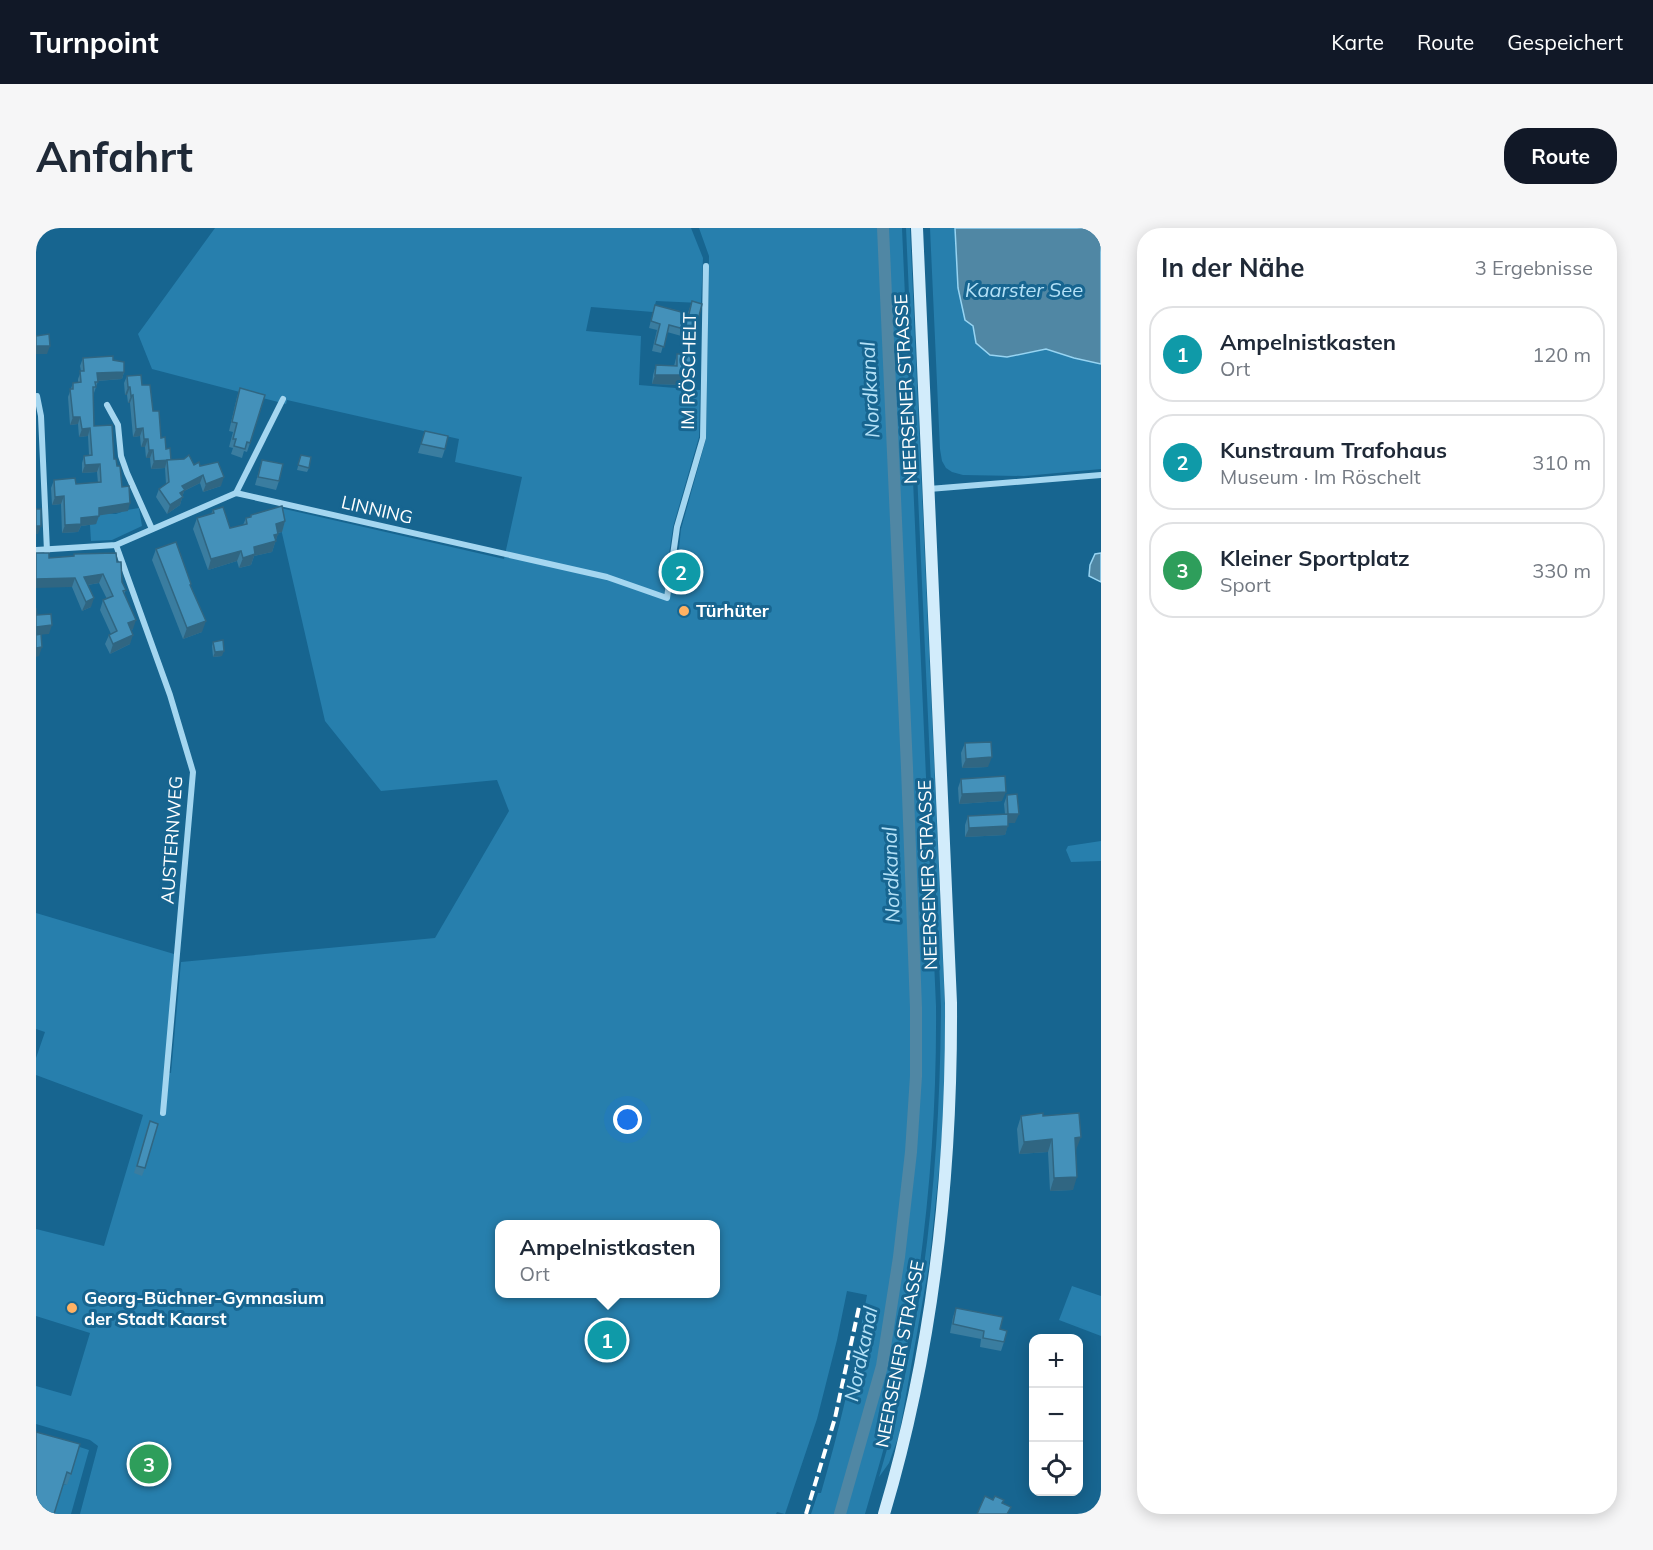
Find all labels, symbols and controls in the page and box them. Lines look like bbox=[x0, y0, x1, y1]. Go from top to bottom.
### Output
text: Turnpoint bbox=[30, 25, 159, 60]
text: Karte bbox=[1331, 29, 1384, 55]
text: Route bbox=[1417, 29, 1474, 55]
text: Gespeichert bbox=[1507, 29, 1623, 55]
button: Route bbox=[1504, 128, 1617, 184]
text: Anfahrt bbox=[36, 130, 193, 183]
text: In der Nähe bbox=[1161, 251, 1305, 284]
text: 3 Ergebnisse bbox=[1475, 255, 1593, 280]
water label: Kaarster See bbox=[965, 277, 1083, 302]
street label: NEERSENER STRASSE bbox=[889, 293, 922, 485]
street label: IM RÖSCHELT bbox=[676, 312, 701, 430]
text: Ampelnistkasten bbox=[1220, 328, 1396, 356]
water label: Nordkanal bbox=[854, 341, 885, 439]
text: 1 bbox=[1177, 342, 1189, 367]
text: 120 m bbox=[1532, 342, 1591, 367]
text: Ort bbox=[1220, 356, 1250, 381]
text: Kunstraum Trafohaus bbox=[1220, 436, 1447, 464]
text: 2 bbox=[1177, 450, 1189, 475]
text: 310 m bbox=[1532, 450, 1591, 475]
text: Museum · Im Röschelt bbox=[1220, 464, 1421, 489]
street label: LINNING bbox=[339, 490, 415, 529]
text: Kleiner Sportplatz bbox=[1220, 544, 1410, 572]
pin: 2 bbox=[662, 550, 700, 594]
text: 3 bbox=[1177, 558, 1189, 583]
text: 330 m bbox=[1532, 558, 1591, 583]
text: Sport bbox=[1220, 572, 1271, 597]
place label: Türhüter bbox=[696, 599, 770, 622]
marker: Türhüter bbox=[677, 604, 691, 618]
street label: AUSTERNWEG bbox=[156, 775, 187, 905]
street label: NEERSENER STRASSE bbox=[913, 780, 942, 970]
water label: Nordkanal bbox=[876, 826, 905, 924]
your location bbox=[613, 1105, 642, 1134]
popup bbox=[495, 1220, 720, 1298]
text: Ampelnistkasten bbox=[519, 1233, 696, 1261]
street label: NEERSENER STRASSE bbox=[870, 1258, 929, 1449]
text: Ort bbox=[519, 1261, 550, 1286]
place label: Georg-Büchner-Gymnasium der Stadt Kaarst bbox=[84, 1286, 324, 1330]
marker: Georg-Büchner-Gymnasium der Stadt Kaarst bbox=[65, 1301, 79, 1315]
water label: Nordkanal bbox=[838, 1304, 883, 1404]
pin: 1 bbox=[588, 1318, 626, 1362]
map controls bbox=[1029, 1334, 1083, 1496]
button: + bbox=[1029, 1334, 1083, 1388]
button: − bbox=[1029, 1388, 1083, 1442]
pin: 3 bbox=[130, 1442, 168, 1486]
button: locate bbox=[1029, 1442, 1083, 1496]

